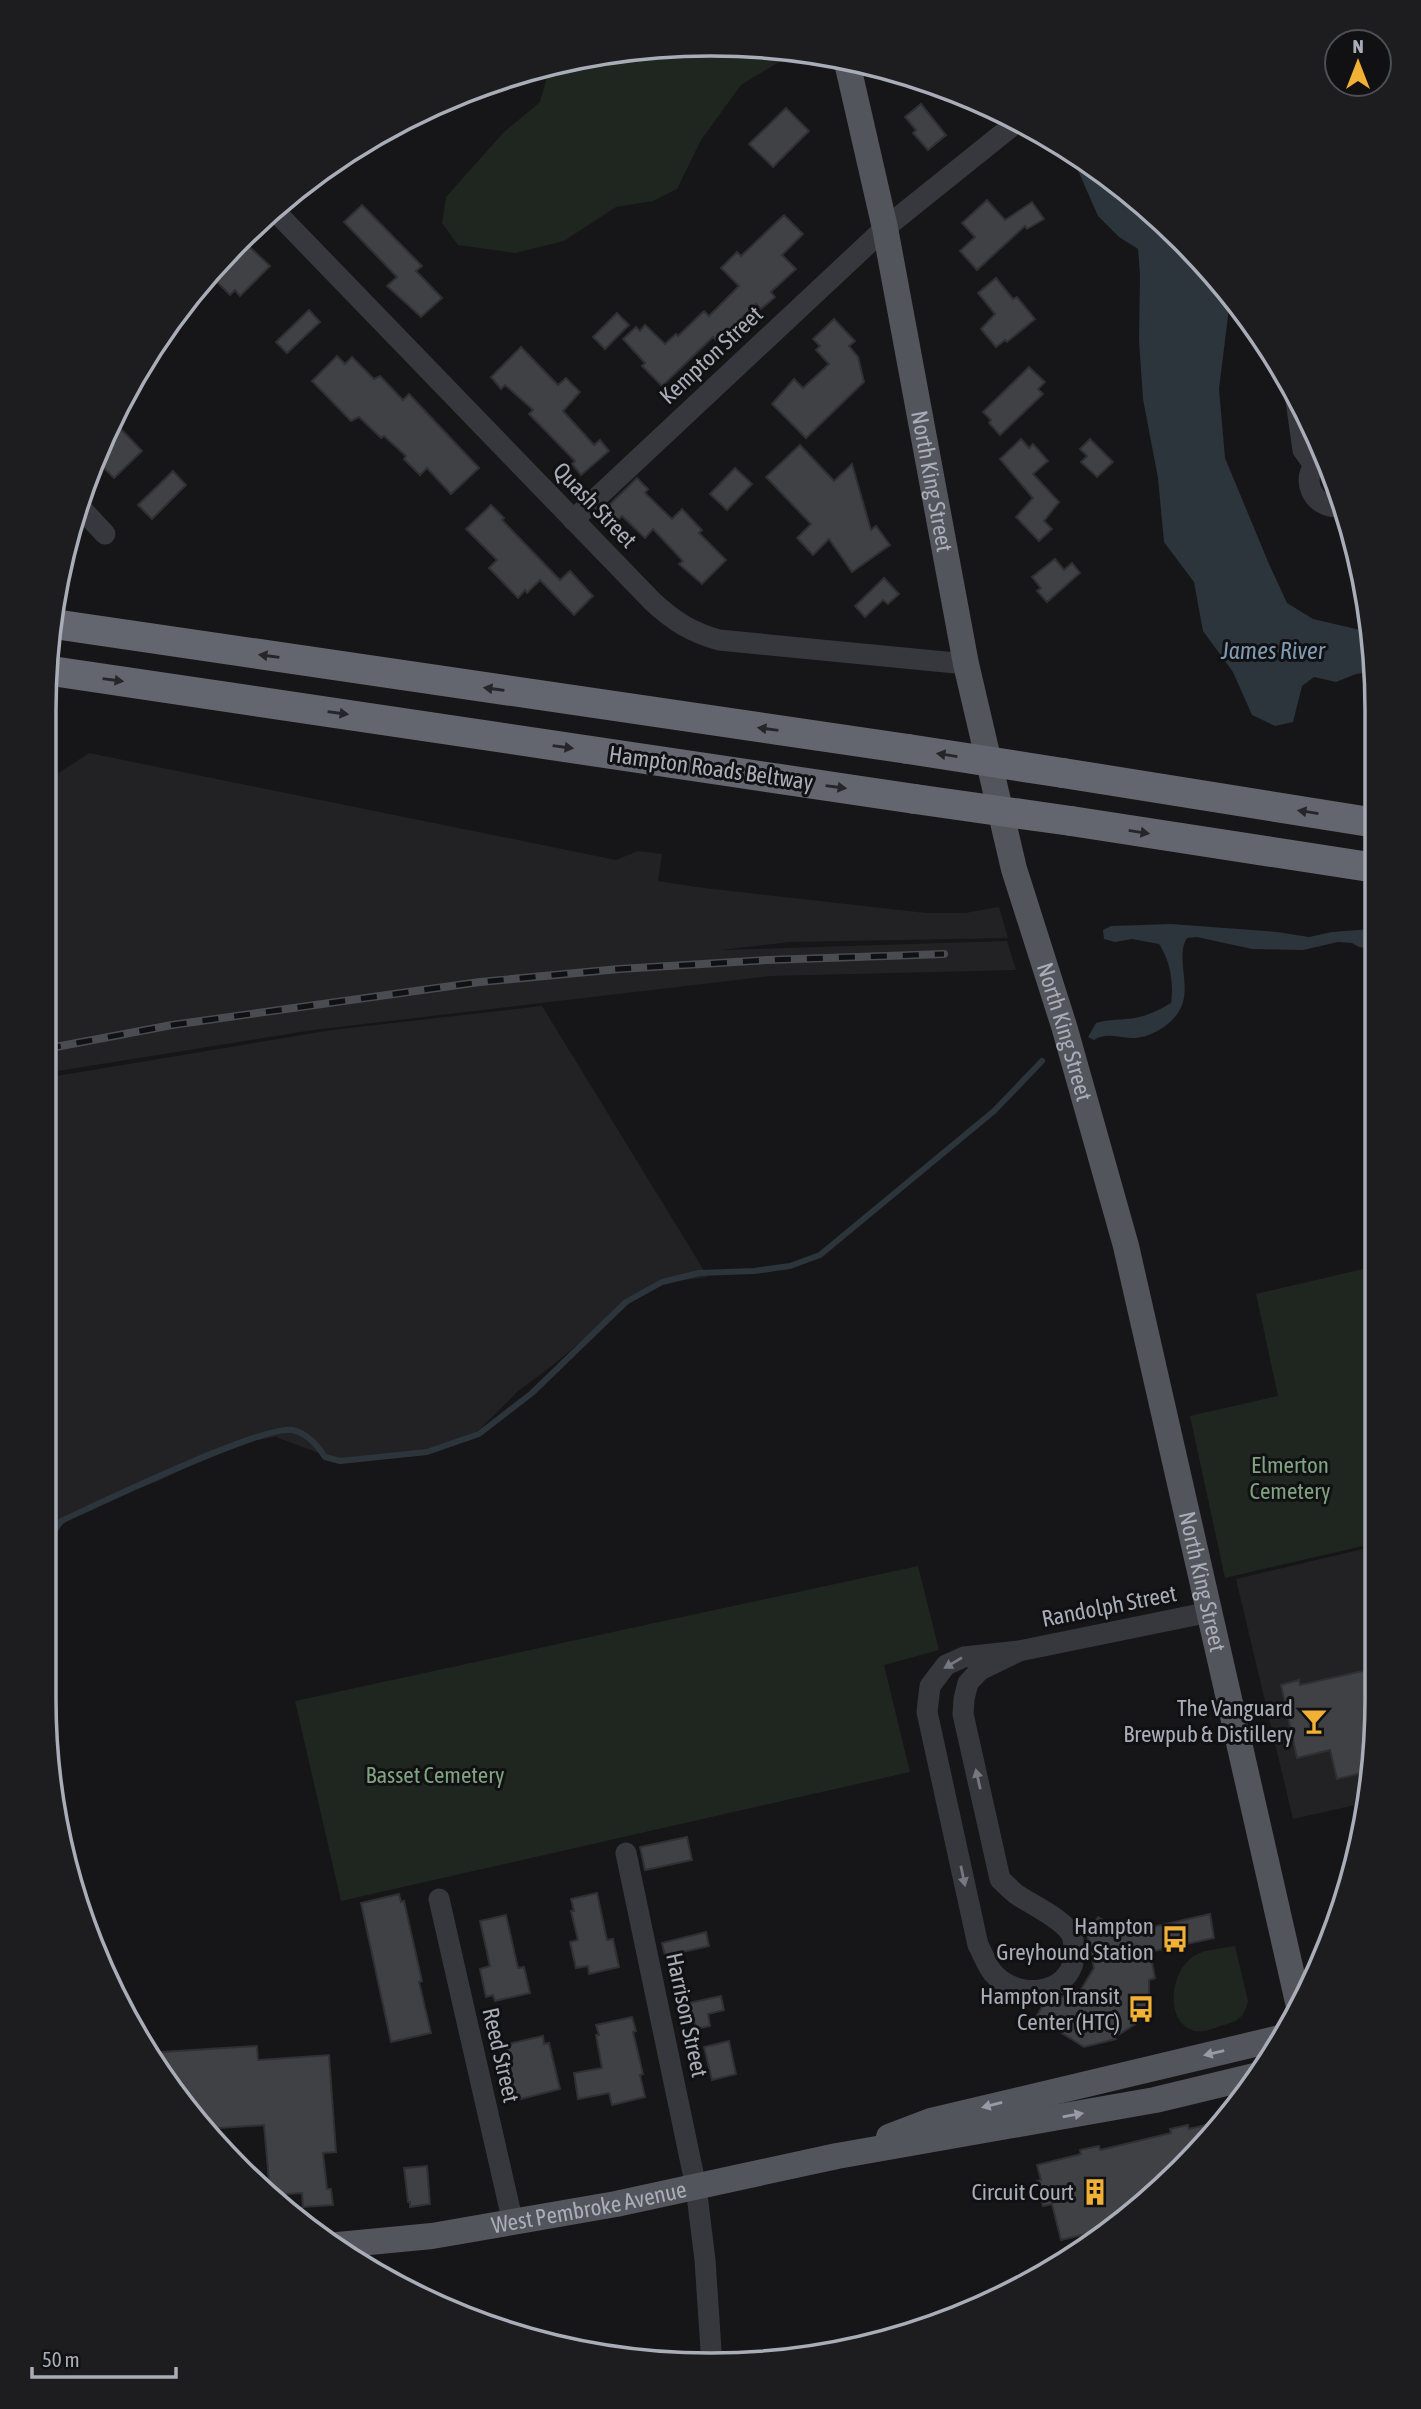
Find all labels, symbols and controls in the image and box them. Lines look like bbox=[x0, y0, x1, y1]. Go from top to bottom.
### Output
north arrow bbox=[1323, 28, 1393, 98]
text: N bbox=[1352, 35, 1364, 57]
street label: Kempton Street bbox=[654, 301, 768, 409]
street label: North King Street bbox=[906, 408, 958, 554]
street label: Quash Street bbox=[548, 457, 642, 553]
water label: James River bbox=[1220, 637, 1326, 664]
one-way arrow bbox=[258, 650, 280, 661]
one-way arrow bbox=[102, 674, 124, 685]
one-way arrow bbox=[483, 683, 505, 694]
one-way arrow bbox=[327, 708, 349, 719]
one-way arrow bbox=[757, 723, 779, 734]
one-way arrow bbox=[552, 741, 574, 752]
street label: Hampton Roads Beltway bbox=[607, 741, 815, 795]
one-way arrow bbox=[936, 749, 958, 760]
one-way arrow bbox=[825, 782, 847, 793]
one-way arrow bbox=[1297, 806, 1319, 817]
one-way arrow bbox=[1128, 826, 1150, 837]
street label: North King Street bbox=[1032, 959, 1098, 1104]
park label: Elmerton Cemetery bbox=[1250, 1452, 1330, 1504]
street label: North King Street bbox=[1174, 1509, 1231, 1654]
street label: Randolph Street bbox=[1039, 1580, 1179, 1632]
one-way arrow bbox=[944, 1657, 963, 1669]
place label: The Vanguard Brewpub & Distillery bbox=[1123, 1695, 1293, 1747]
bar icon: The Vanguard Brewpub & Distillery bbox=[1299, 1706, 1329, 1736]
park label: Basset Cemetery bbox=[366, 1762, 504, 1788]
one-way arrow bbox=[972, 1768, 983, 1790]
one-way arrow bbox=[957, 1865, 968, 1887]
place label: Hampton Greyhound Station bbox=[996, 1913, 1154, 1965]
bus stop icon: Hampton Greyhound Station bbox=[1160, 1924, 1190, 1954]
street label: Harrison Street bbox=[661, 1950, 713, 2080]
place label: Hampton Transit Center (HTC) bbox=[980, 1983, 1120, 2035]
bus stop icon: Hampton Transit Center (HTC) bbox=[1126, 1994, 1156, 2024]
street label: Reed Street bbox=[477, 2005, 525, 2105]
one-way arrow bbox=[1203, 2048, 1225, 2059]
one-way arrow bbox=[981, 2100, 1003, 2111]
one-way arrow bbox=[1062, 2109, 1084, 2120]
street label: West Pembroke Avenue bbox=[489, 2176, 689, 2238]
building icon: Circuit Court bbox=[1080, 2177, 1110, 2207]
place label: Circuit Court bbox=[971, 2179, 1074, 2205]
scale bar bbox=[32, 2336, 175, 2380]
text: 50 m bbox=[42, 2347, 80, 2371]

